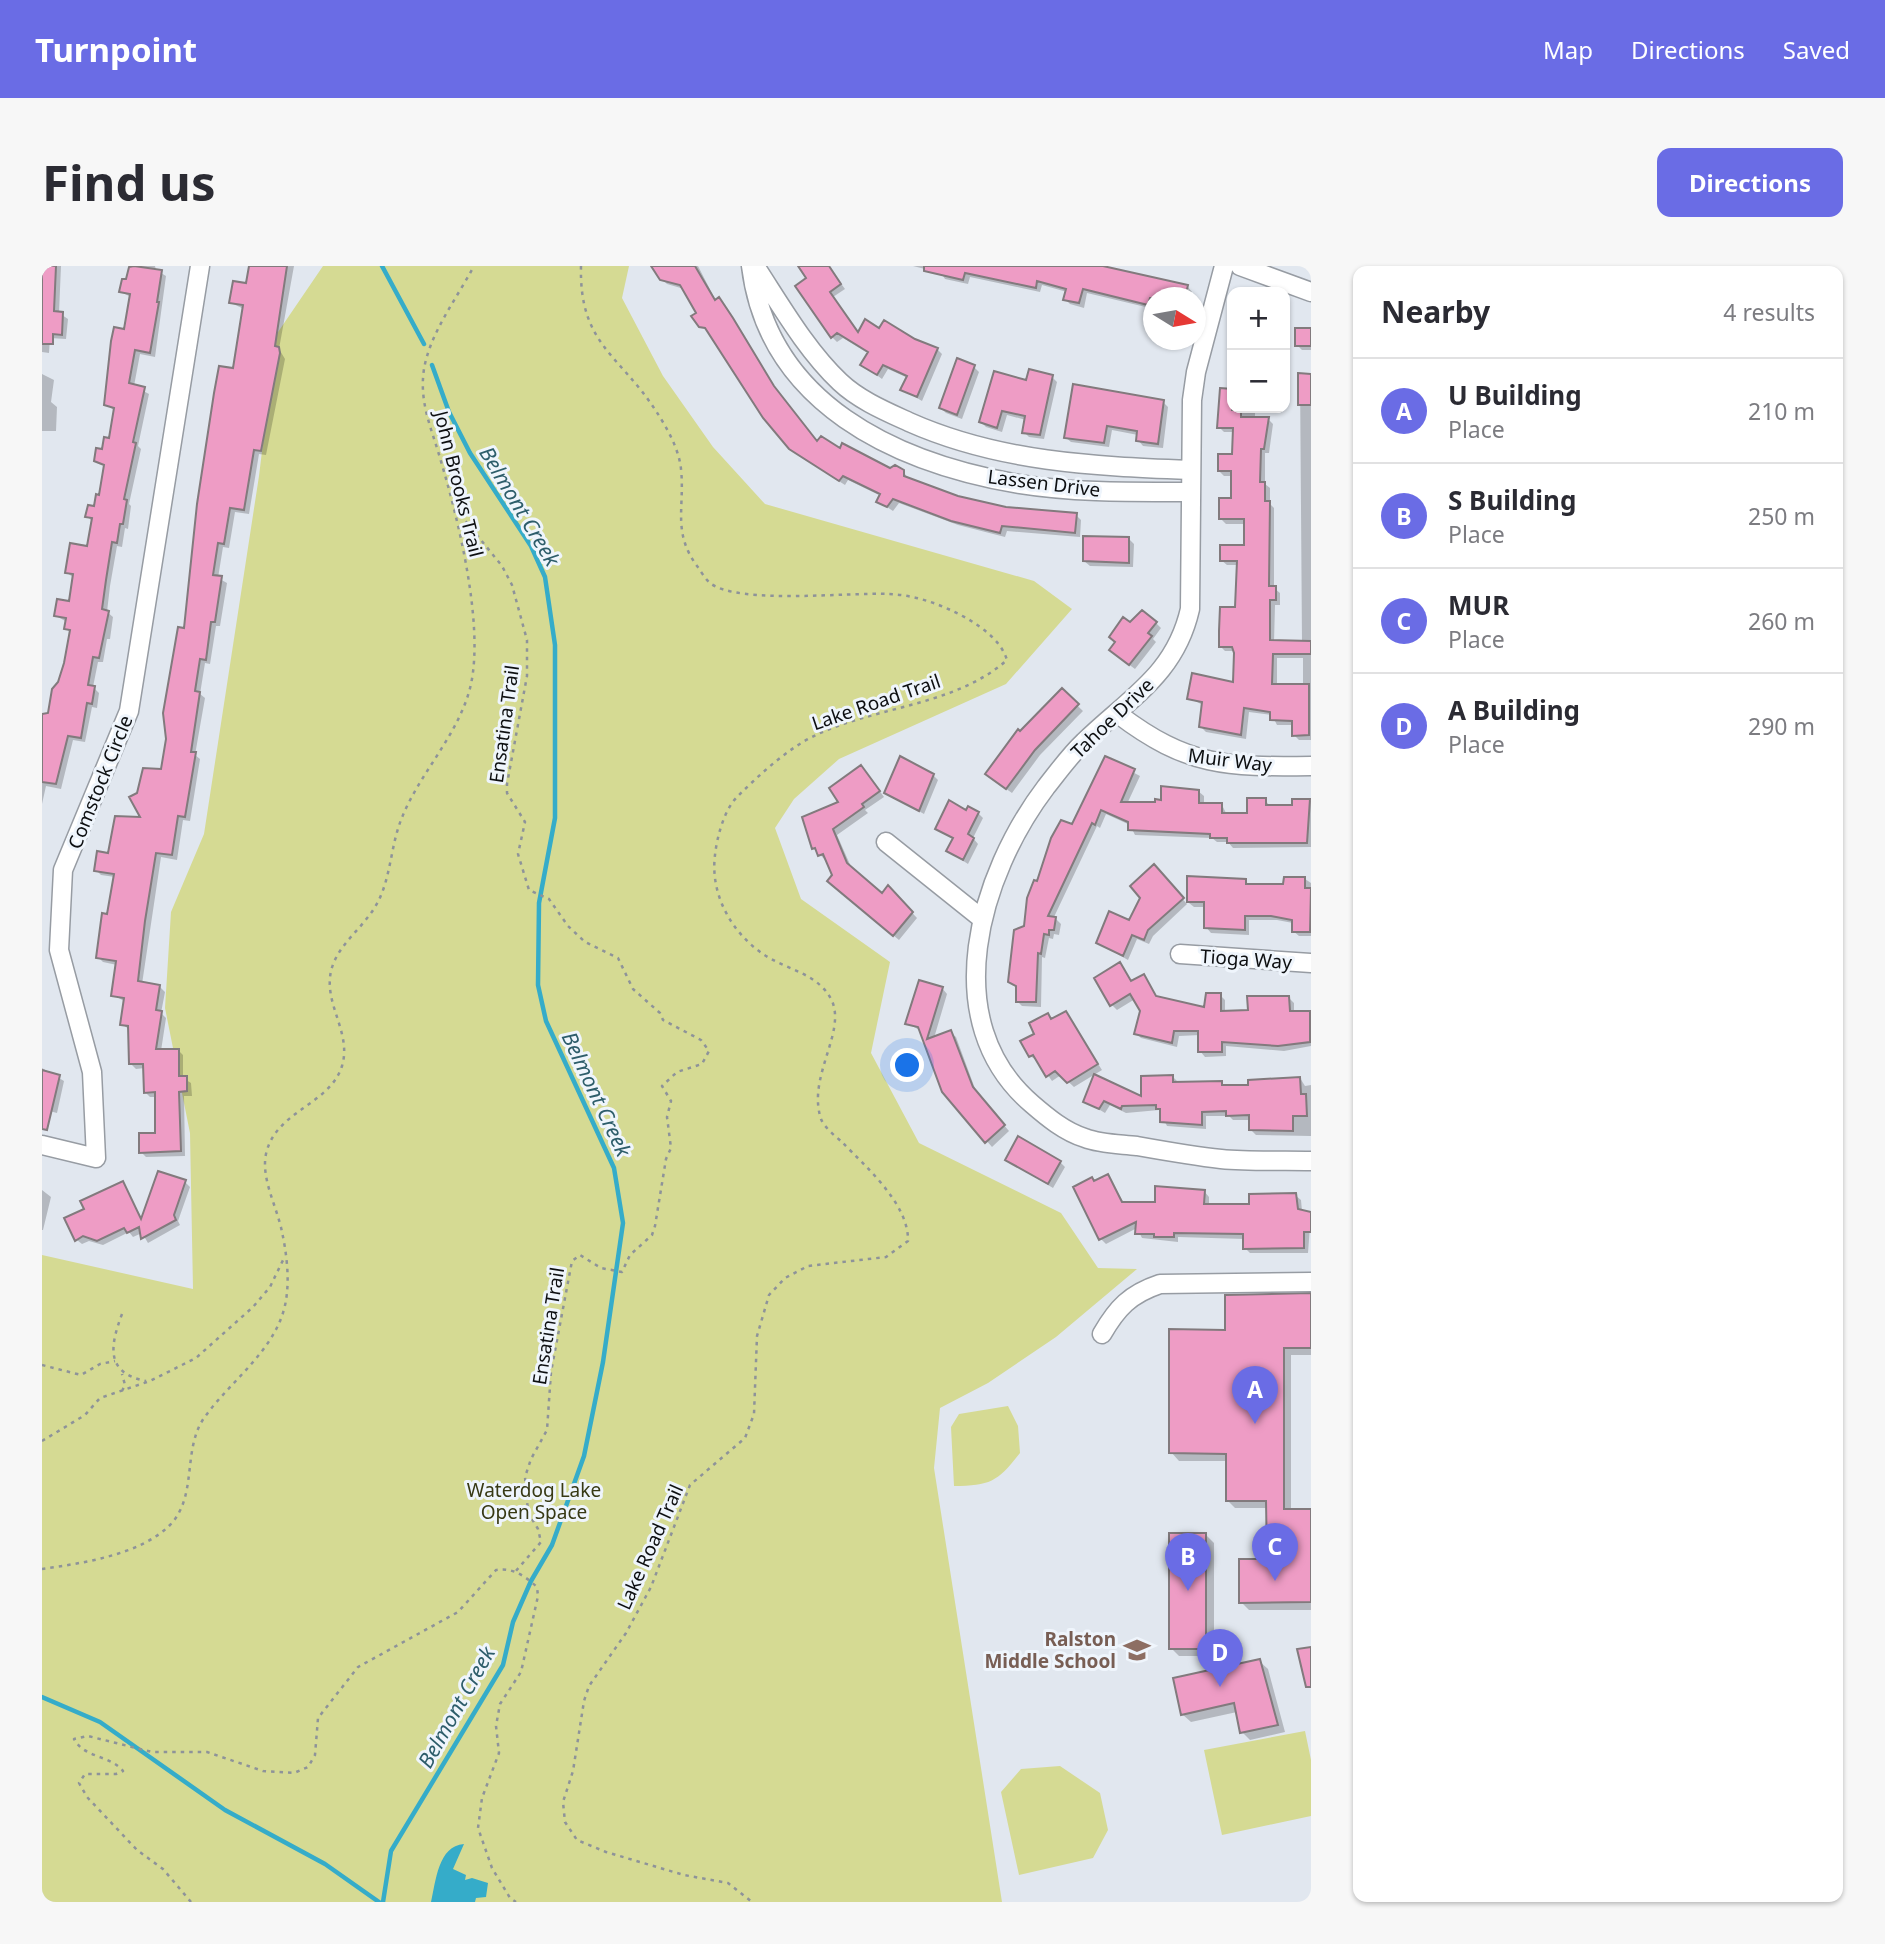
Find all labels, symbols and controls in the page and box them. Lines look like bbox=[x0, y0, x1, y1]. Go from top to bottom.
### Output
text: Turnpoint bbox=[35, 27, 197, 72]
text: Map bbox=[1543, 33, 1593, 66]
text: Directions bbox=[1631, 33, 1745, 66]
text: Saved bbox=[1783, 33, 1850, 66]
button: Directions bbox=[1657, 148, 1843, 217]
text: Find us bbox=[42, 149, 216, 215]
north arrow bbox=[1143, 287, 1206, 350]
map controls bbox=[1227, 287, 1290, 413]
button: + bbox=[1227, 287, 1290, 350]
text: Nearby bbox=[1381, 291, 1490, 332]
text: 4 results bbox=[1723, 296, 1815, 328]
button: − bbox=[1227, 350, 1290, 413]
text: U Building bbox=[1448, 377, 1582, 413]
text: A bbox=[1396, 395, 1412, 427]
text: 210 m bbox=[1748, 395, 1815, 427]
street label: John Brooks Trail bbox=[428, 406, 490, 560]
text: Place bbox=[1448, 413, 1505, 445]
water label: Belmont Creek bbox=[473, 441, 568, 572]
street label: Lassen Drive bbox=[986, 463, 1102, 503]
text: S Building bbox=[1448, 482, 1576, 518]
text: B bbox=[1396, 500, 1412, 532]
text: 250 m bbox=[1748, 500, 1815, 532]
text: Place bbox=[1448, 518, 1505, 550]
text: MUR bbox=[1448, 587, 1509, 623]
text: C bbox=[1397, 605, 1411, 637]
text: 260 m bbox=[1748, 605, 1815, 637]
text: Place bbox=[1448, 623, 1505, 655]
street label: Ensatina Trail bbox=[483, 663, 525, 785]
street label: Lake Road Trail bbox=[808, 668, 944, 736]
street label: Tahoe Drive bbox=[1065, 672, 1159, 764]
text: A Building bbox=[1448, 692, 1580, 728]
text: D bbox=[1396, 710, 1412, 742]
text: 290 m bbox=[1748, 710, 1815, 742]
street label: Comstock Circle bbox=[61, 711, 139, 853]
text: Place bbox=[1448, 728, 1505, 760]
street label: Muir Way bbox=[1187, 742, 1274, 778]
street label: Tioga Way bbox=[1199, 943, 1293, 975]
water label: Belmont Creek bbox=[556, 1027, 639, 1163]
your location bbox=[890, 1048, 924, 1082]
street label: Ensatina Trail bbox=[526, 1265, 570, 1387]
pin: A bbox=[1232, 1366, 1278, 1424]
park label: Waterdog Lake Open Space bbox=[467, 1477, 601, 1525]
street label: Lake Road Trail bbox=[611, 1480, 689, 1614]
pin: C bbox=[1252, 1523, 1298, 1581]
pin: B bbox=[1165, 1533, 1211, 1591]
place label: Ralston Middle School bbox=[984, 1626, 1116, 1674]
pin: D bbox=[1197, 1629, 1243, 1687]
school or university icon: Ralston Middle School bbox=[1122, 1635, 1152, 1665]
water label: Belmont Creek bbox=[411, 1640, 502, 1773]

